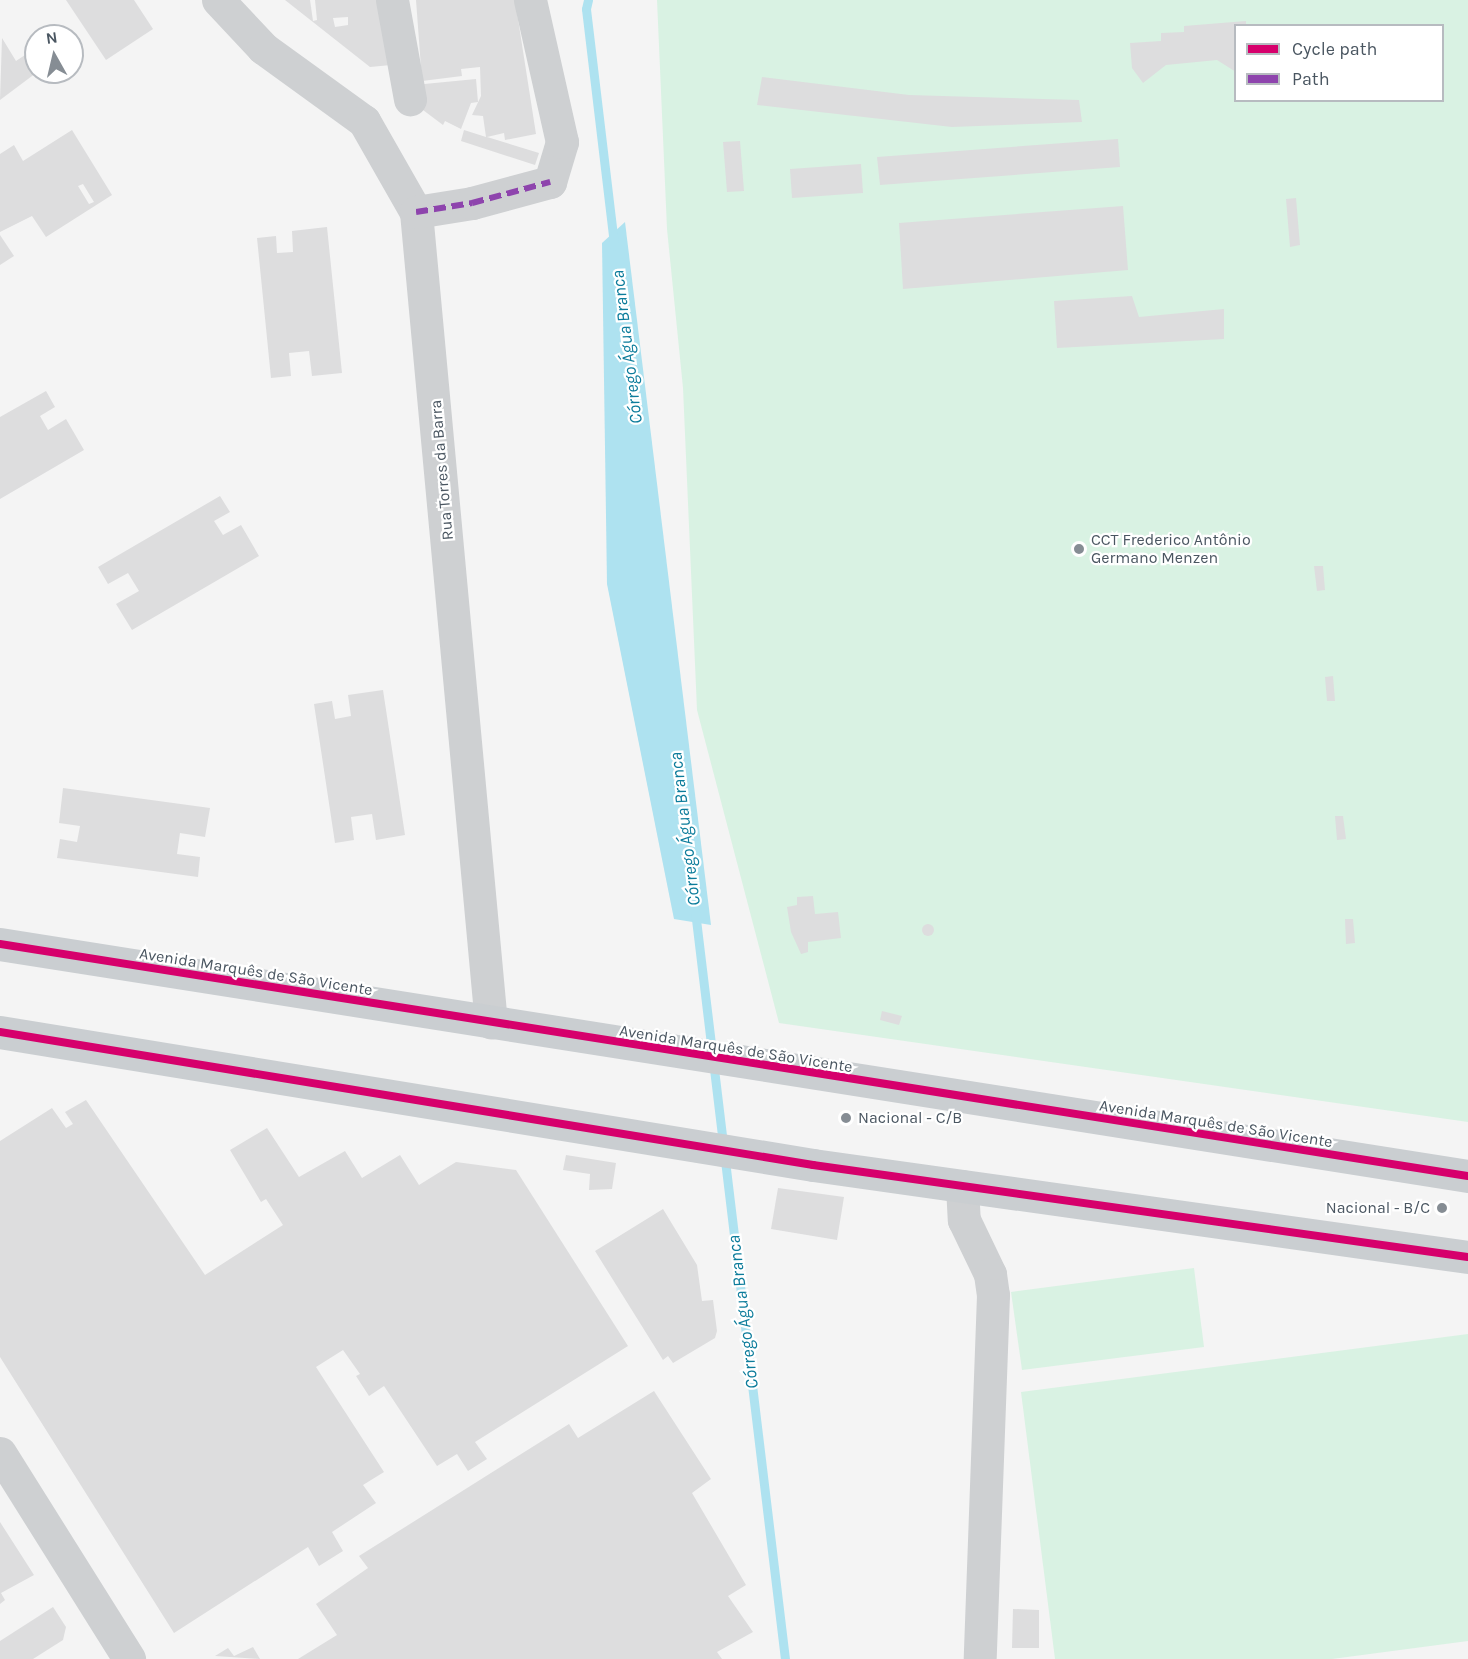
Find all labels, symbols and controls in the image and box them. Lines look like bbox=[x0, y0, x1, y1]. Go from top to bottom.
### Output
north arrow bbox=[24, 24, 84, 84]
legend bbox=[1234, 24, 1444, 102]
text: N bbox=[45, 27, 59, 48]
text: Cycle path bbox=[1292, 38, 1377, 60]
text: Path bbox=[1292, 68, 1330, 90]
water label: Córrego Água Branca bbox=[607, 269, 647, 425]
street label: Rua Torres da Barra bbox=[426, 399, 458, 541]
place label: CCT Frederico Antônio Germano Menzen bbox=[1091, 530, 1251, 568]
marker: CCT Frederico Antônio Germano Menzen bbox=[1072, 542, 1086, 556]
water label: Córrego Água Branca bbox=[665, 751, 705, 907]
street label: Avenida Marquês de São Vicente bbox=[138, 944, 374, 1000]
street label: Avenida Marquês de São Vicente bbox=[618, 1021, 854, 1077]
street label: Avenida Marquês de São Vicente bbox=[1098, 1096, 1334, 1152]
place label: Nacional - C/B bbox=[858, 1108, 962, 1128]
marker: Nacional - C/B bbox=[839, 1111, 853, 1125]
place label: Nacional - B/C bbox=[1326, 1198, 1430, 1218]
marker: Nacional - B/C bbox=[1435, 1201, 1449, 1215]
water label: Córrego Água Branca bbox=[723, 1234, 763, 1390]

